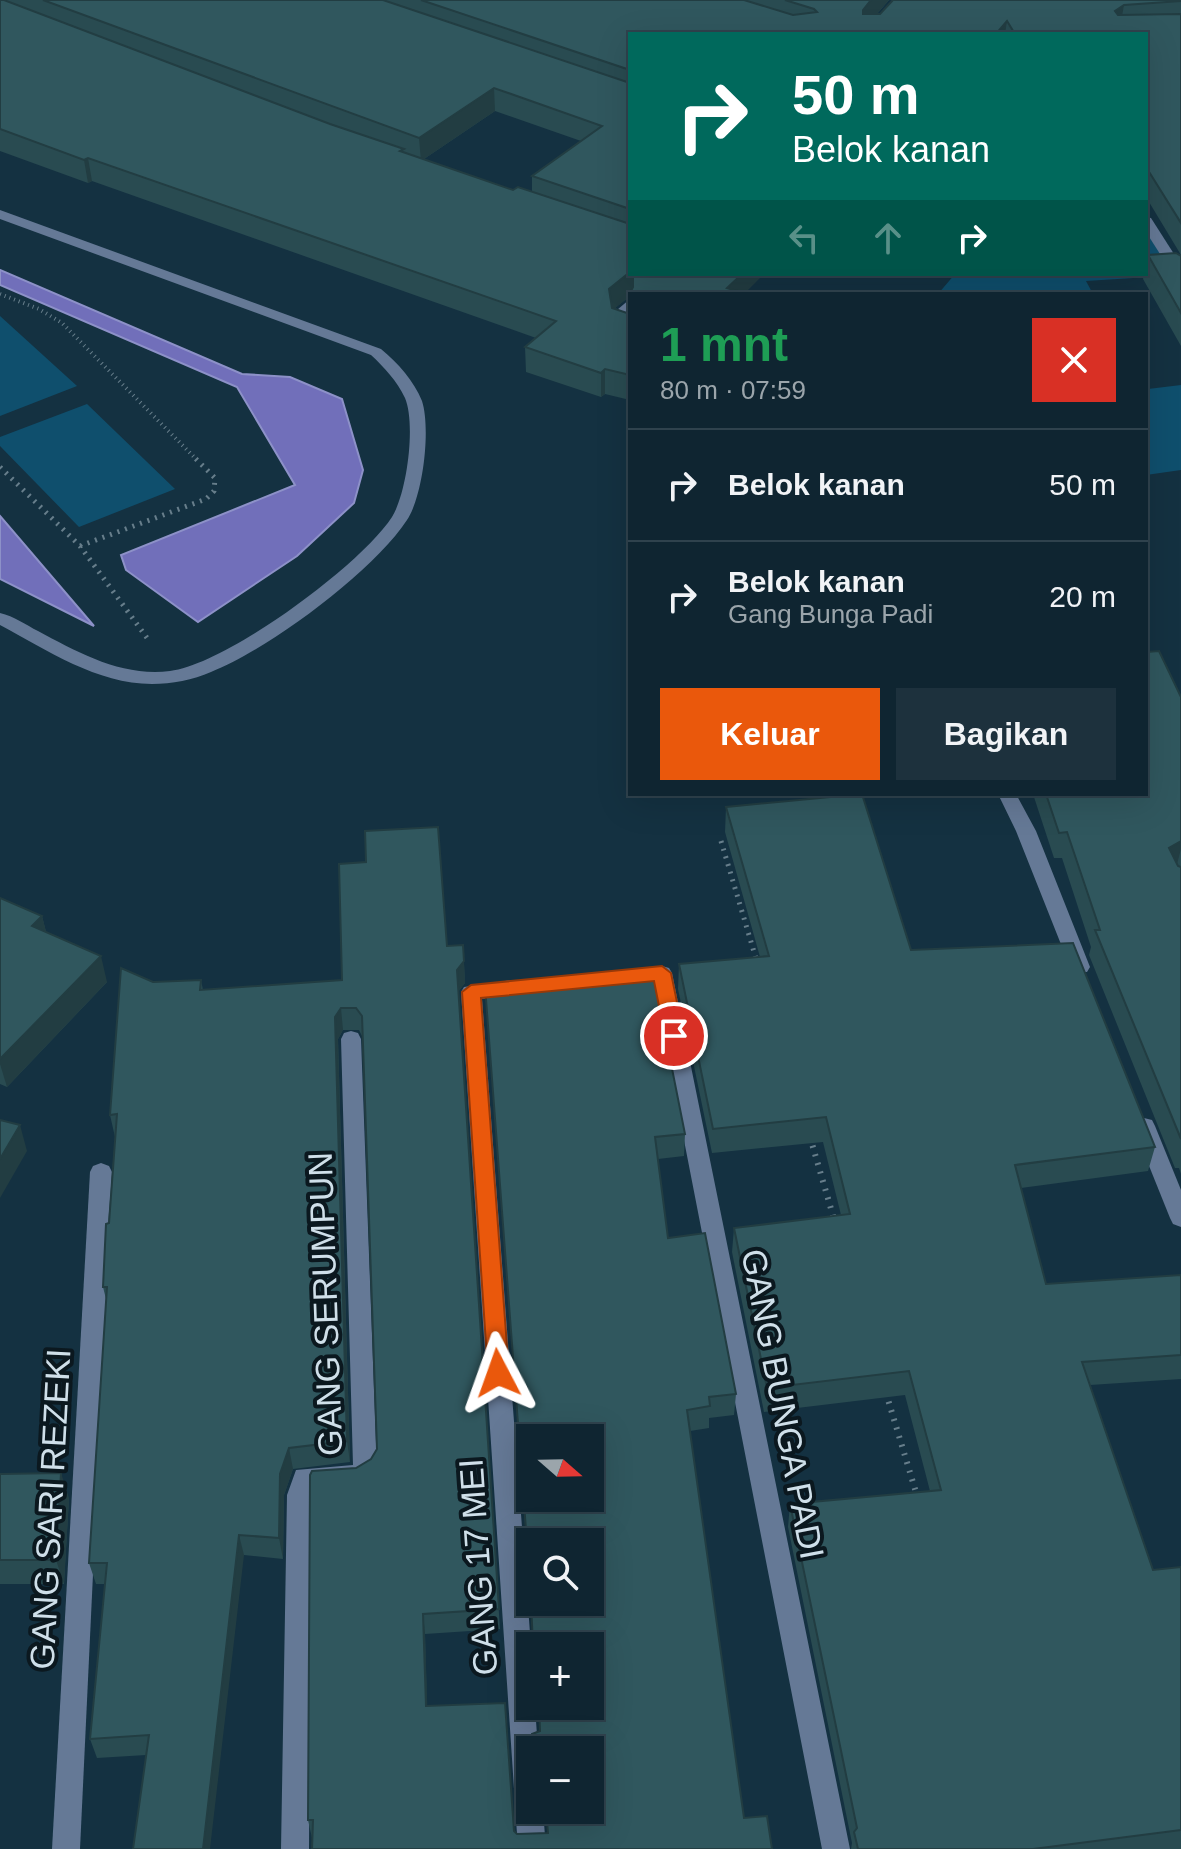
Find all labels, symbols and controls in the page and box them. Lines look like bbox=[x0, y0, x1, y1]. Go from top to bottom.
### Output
text: 50 m bbox=[792, 63, 920, 126]
icon: right bbox=[660, 64, 764, 168]
text: Belok kanan bbox=[792, 129, 990, 170]
icon: left bbox=[782, 216, 826, 260]
icon: ahead bbox=[866, 216, 910, 260]
icon: right bbox=[950, 216, 994, 260]
text: 1 mnt bbox=[660, 318, 788, 371]
button: close bbox=[1032, 318, 1116, 402]
text: 80 m · 07:59 bbox=[660, 375, 806, 405]
icon: right bbox=[660, 463, 704, 507]
text: Belok kanan bbox=[728, 468, 905, 501]
text: 50 m bbox=[1049, 468, 1116, 501]
text: Belok kanan bbox=[728, 565, 905, 598]
icon: right bbox=[660, 575, 704, 619]
text: 20 m bbox=[1049, 580, 1116, 613]
text: Gang Bunga Padi bbox=[728, 599, 933, 629]
button: Keluar bbox=[660, 688, 880, 780]
button: Bagikan bbox=[896, 688, 1116, 780]
pin bbox=[640, 1002, 708, 1070]
icon: arrive bbox=[652, 1014, 696, 1058]
street label: GANG SERUMPUN bbox=[301, 1151, 349, 1457]
street label: GANG BUNGA PADI bbox=[734, 1246, 832, 1562]
position arrow bbox=[456, 1331, 540, 1415]
street label: GANG SARI REZEKI bbox=[23, 1348, 77, 1670]
north arrow bbox=[516, 1424, 604, 1512]
map controls bbox=[516, 1424, 604, 1824]
street label: GANG 17 MEI bbox=[451, 1457, 505, 1677]
button: search bbox=[516, 1528, 604, 1616]
button: + bbox=[516, 1632, 604, 1720]
button: − bbox=[516, 1736, 604, 1824]

